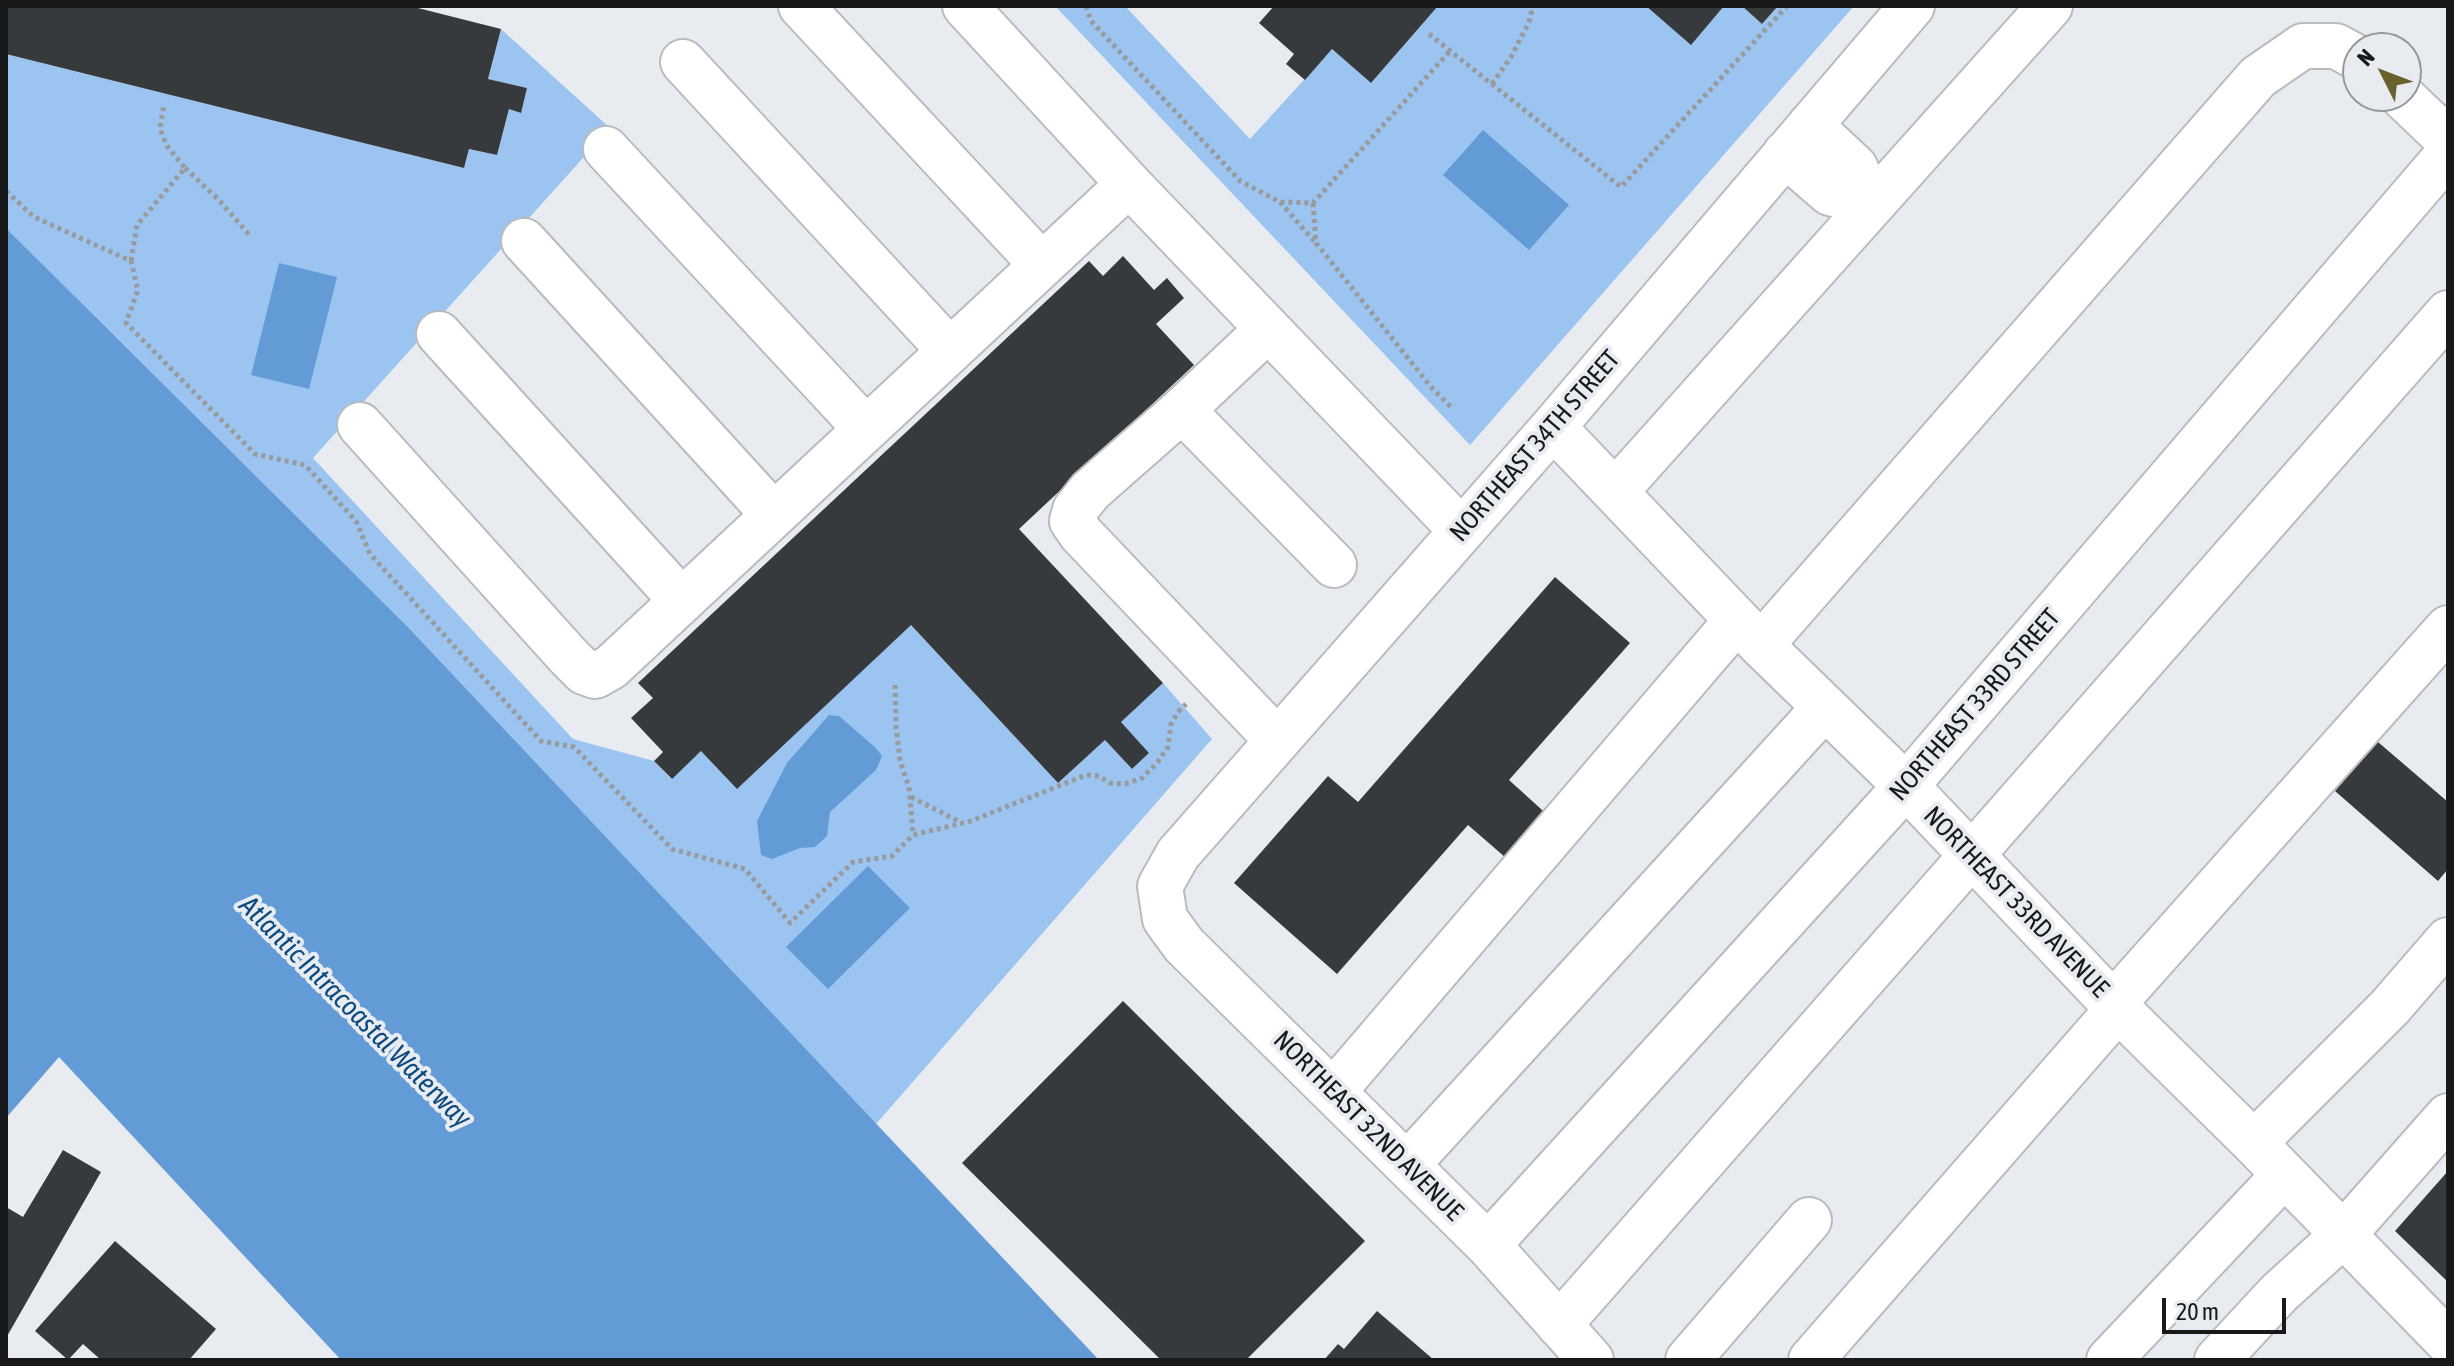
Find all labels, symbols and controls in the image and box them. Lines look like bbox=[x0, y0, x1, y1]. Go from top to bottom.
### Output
north arrow bbox=[2342, 32, 2422, 112]
text: N bbox=[2352, 44, 2380, 71]
street label: NORTHEAST 34TH STREET bbox=[1443, 344, 1627, 548]
street label: NORTHEAST 33RD STREET bbox=[1883, 603, 2067, 807]
street label: NORTHEAST 33RD AVENUE bbox=[1917, 800, 2115, 1004]
water label: Atlantic Intracoastal Waterway bbox=[232, 889, 478, 1135]
street label: NORTHEAST 32ND AVENUE bbox=[1267, 1025, 1469, 1227]
scale bar bbox=[2166, 1282, 2290, 1332]
text: 20 m bbox=[2176, 1298, 2219, 1325]

